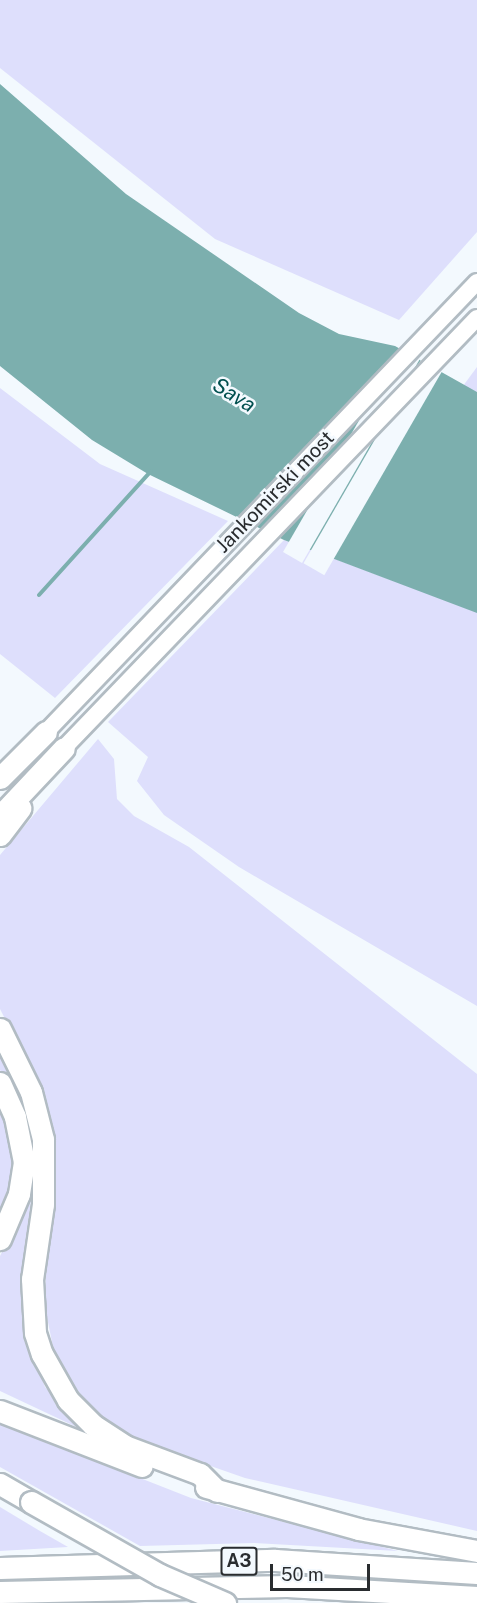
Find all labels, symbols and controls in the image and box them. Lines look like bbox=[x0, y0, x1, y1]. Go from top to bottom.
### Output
water label: Sava bbox=[208, 372, 260, 418]
street label: Jankomirski most bbox=[211, 426, 339, 558]
road number: A3 bbox=[220, 1546, 258, 1576]
scale bar bbox=[273, 1552, 374, 1590]
text: 50 m bbox=[281, 1564, 324, 1585]

